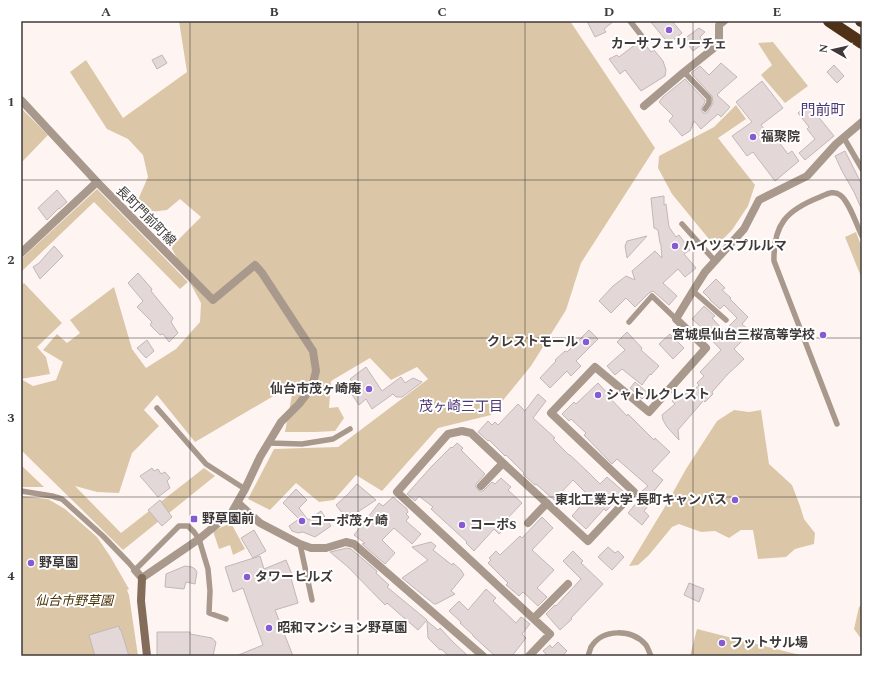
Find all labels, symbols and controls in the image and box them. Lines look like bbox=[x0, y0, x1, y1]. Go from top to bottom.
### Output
text: A bbox=[101, 2, 111, 22]
text: B bbox=[269, 2, 279, 22]
text: C bbox=[437, 2, 447, 22]
text: D bbox=[604, 2, 614, 22]
text: E bbox=[773, 2, 782, 22]
marker: カーサフェリーチェ bbox=[664, 25, 674, 35]
north arrow bbox=[813, 30, 853, 70]
place label: カーサフェリーチェ bbox=[611, 34, 727, 54]
text: N bbox=[815, 43, 833, 54]
text: 1 bbox=[7, 92, 15, 112]
district label: 門前町 bbox=[800, 99, 846, 122]
place label: 福聚院 bbox=[761, 127, 800, 147]
marker: 福聚院 bbox=[748, 132, 758, 142]
street label: 長町門前町線 bbox=[111, 181, 181, 251]
place label: ハイツスプルルマ bbox=[683, 236, 787, 256]
marker: ハイツスプルルマ bbox=[670, 241, 680, 251]
text: 2 bbox=[7, 250, 15, 270]
place label: 宮城県仙台三桜高等学校 bbox=[672, 325, 815, 345]
marker: 宮城県仙台三桜高等学校 bbox=[818, 330, 828, 340]
place label: クレストモール bbox=[487, 332, 578, 352]
marker: クレストモール bbox=[581, 337, 591, 347]
place label: 仙台市茂ヶ崎庵 bbox=[270, 379, 361, 399]
marker: 仙台市茂ヶ崎庵 bbox=[364, 384, 374, 394]
place label: シャトルクレスト bbox=[606, 385, 710, 405]
marker: シャトルクレスト bbox=[593, 390, 603, 400]
district label: 茂ヶ崎三丁目 bbox=[419, 396, 503, 417]
text: 3 bbox=[7, 408, 15, 428]
place label: 東北工業大学 長町キャンパス bbox=[555, 490, 727, 510]
marker: 東北工業大学 長町キャンパス bbox=[730, 495, 740, 505]
place label: 野草園前 bbox=[202, 509, 254, 529]
place label: コーポ茂ヶ崎 bbox=[310, 511, 388, 531]
marker: 野草園前 bbox=[189, 514, 199, 524]
place label: コーポS bbox=[470, 515, 516, 535]
marker: コーポ茂ヶ崎 bbox=[297, 516, 307, 526]
marker: コーポS bbox=[457, 520, 467, 530]
place label: 野草園 bbox=[39, 553, 78, 573]
marker: 野草園 bbox=[26, 558, 36, 568]
text: 4 bbox=[7, 566, 15, 586]
place label: タワーヒルズ bbox=[255, 567, 333, 587]
marker: タワーヒルズ bbox=[242, 572, 252, 582]
park label: 仙台市野草園 bbox=[35, 591, 115, 611]
place label: 昭和マンション野草園 bbox=[277, 618, 407, 638]
marker: 昭和マンション野草園 bbox=[264, 623, 274, 633]
place label: フットサル場 bbox=[730, 633, 808, 653]
marker: フットサル場 bbox=[717, 638, 727, 648]

